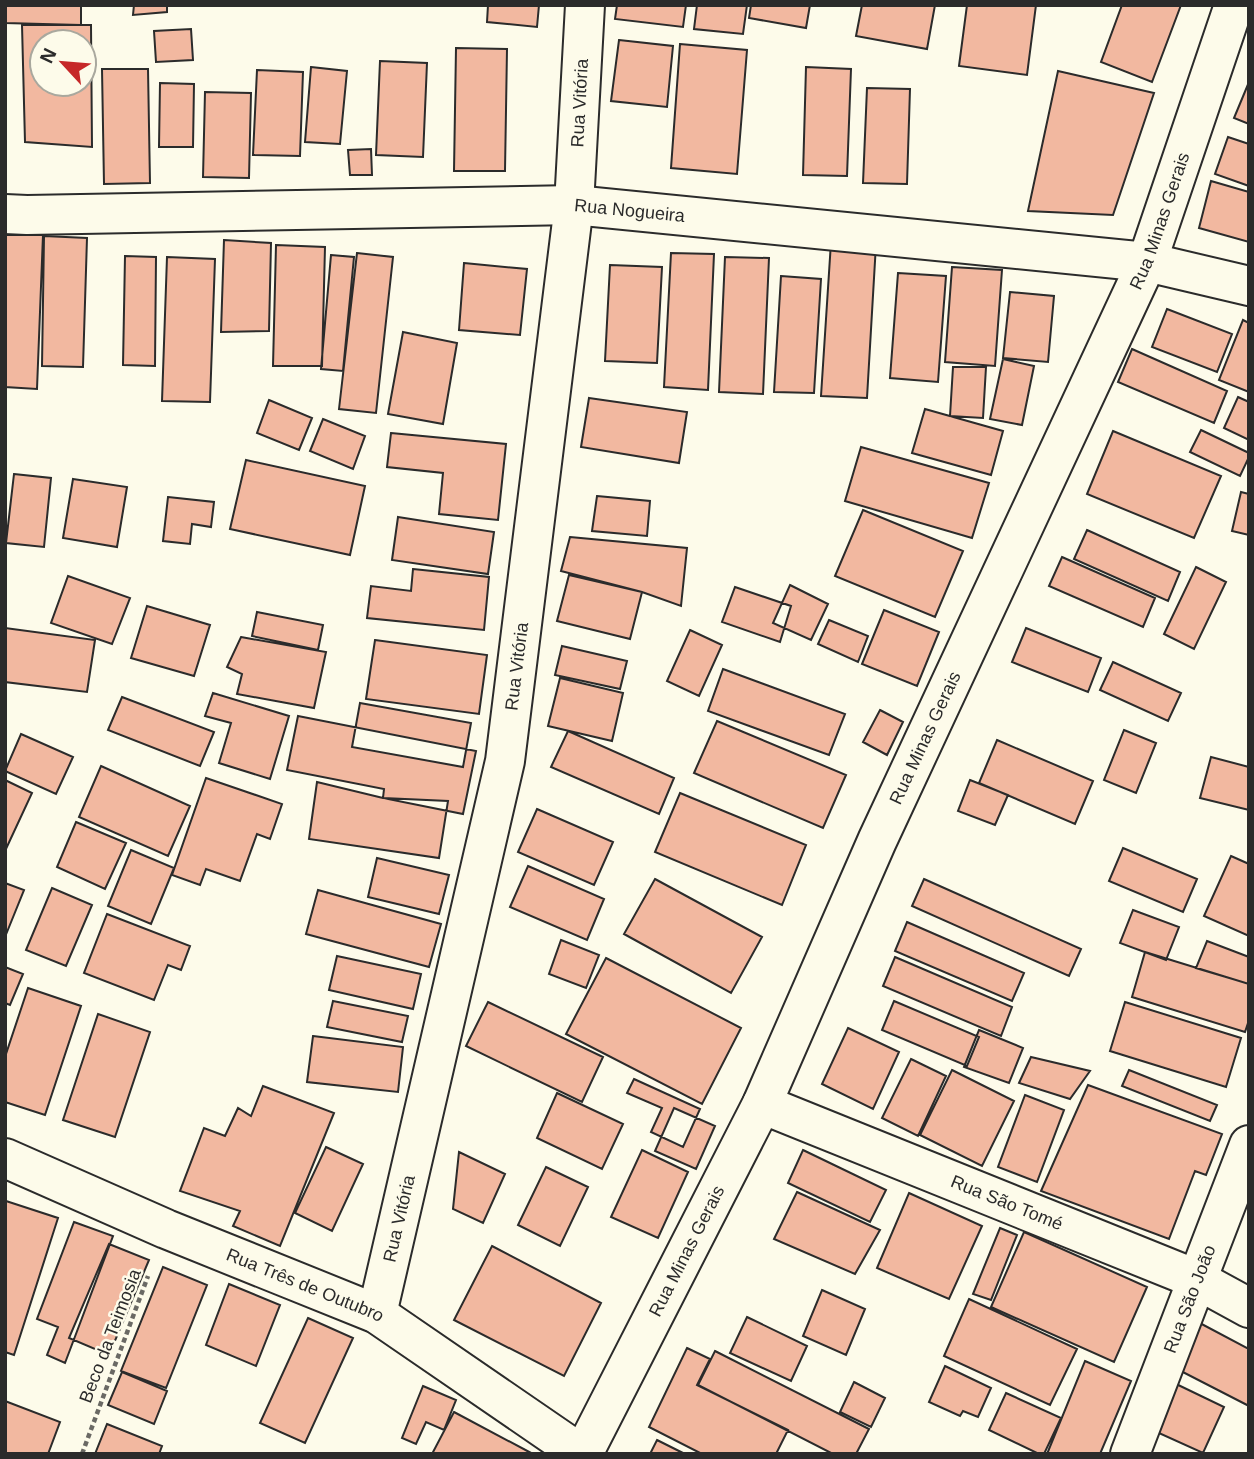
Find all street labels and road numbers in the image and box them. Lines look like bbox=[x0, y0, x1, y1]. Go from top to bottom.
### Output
street label: Rua Vitória bbox=[567, 57, 592, 148]
street label: Rua Minas Gerais bbox=[1126, 150, 1193, 293]
street label: Rua Nogueira bbox=[573, 195, 687, 226]
street label: Rua Vitória bbox=[501, 620, 532, 712]
street label: Rua Minas Gerais bbox=[886, 668, 965, 807]
street label: Rua São Tomé bbox=[948, 1171, 1066, 1234]
street label: Rua Vitória bbox=[379, 1172, 419, 1264]
street label: Rua Minas Gerais bbox=[645, 1182, 729, 1320]
street label: Rua São João bbox=[1160, 1242, 1220, 1356]
street label: Rua Três de Outubro bbox=[223, 1244, 388, 1326]
street label: Beco da Teimosia bbox=[75, 1265, 145, 1406]

